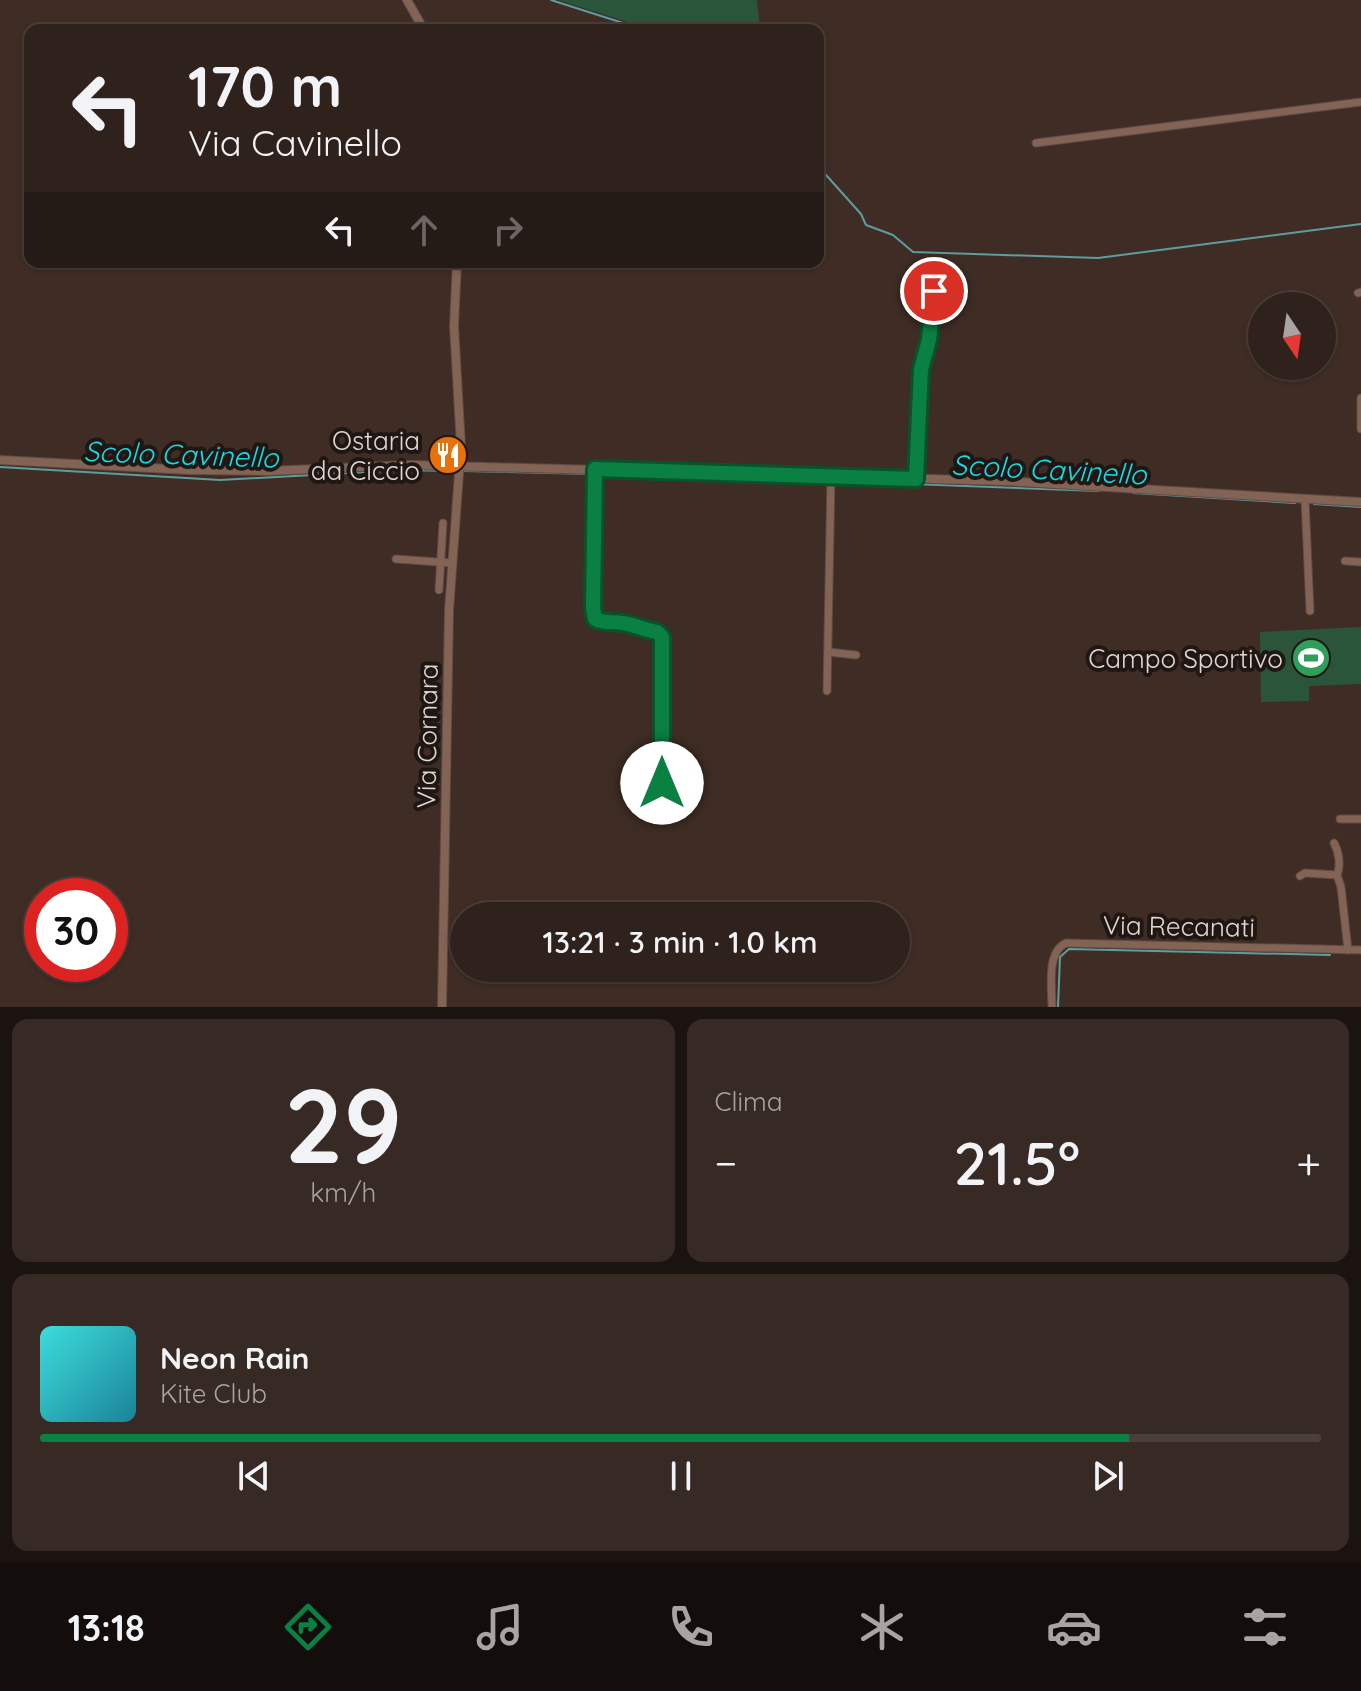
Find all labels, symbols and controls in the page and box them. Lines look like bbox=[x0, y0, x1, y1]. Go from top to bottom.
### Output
text: 170 m bbox=[188, 51, 342, 121]
icon: left bbox=[56, 56, 160, 160]
text: Via Cavinello bbox=[188, 120, 402, 165]
icon: left bbox=[318, 208, 362, 252]
icon: ahead bbox=[402, 208, 446, 252]
icon: right bbox=[486, 208, 530, 252]
pin bbox=[900, 257, 968, 325]
icon: arrive bbox=[912, 269, 956, 313]
north arrow bbox=[1248, 292, 1336, 380]
map controls bbox=[1248, 292, 1336, 380]
place label: Ostaria da Ciccio bbox=[311, 424, 420, 487]
water label: Scolo Cavinello bbox=[83, 433, 280, 475]
restaurant icon: Ostaria da Ciccio bbox=[427, 434, 469, 476]
water label: Scolo Cavinello bbox=[951, 446, 1148, 492]
sports icon: Campo Sportivo bbox=[1290, 637, 1332, 679]
place label: Campo Sportivo bbox=[1088, 642, 1283, 675]
street label: Via Cornara bbox=[409, 663, 445, 809]
position arrow bbox=[620, 741, 704, 825]
speed limit sign: 30 bbox=[24, 878, 128, 982]
street label: Via Recanati bbox=[1103, 908, 1255, 944]
text: 13:21 · 3 min · 1.0 km bbox=[543, 923, 817, 961]
text: 29 bbox=[284, 1059, 402, 1189]
text: Clima bbox=[715, 1085, 783, 1118]
text: 21.5° bbox=[953, 1125, 1080, 1200]
text: − bbox=[715, 1135, 737, 1190]
text: + bbox=[1296, 1135, 1321, 1190]
text: km/h bbox=[310, 1176, 376, 1209]
text: Neon Rain bbox=[160, 1339, 309, 1377]
text: Kite Club bbox=[160, 1377, 267, 1410]
icon: previous bbox=[232, 1454, 276, 1498]
icon: pause bbox=[659, 1454, 703, 1498]
icon: next bbox=[1086, 1454, 1130, 1498]
icon: directions bbox=[280, 1599, 336, 1655]
icon: music bbox=[472, 1599, 528, 1655]
icon: phone bbox=[663, 1599, 719, 1655]
icon: climate bbox=[854, 1599, 910, 1655]
icon: car bbox=[1046, 1599, 1102, 1655]
icon: filters bbox=[1237, 1599, 1293, 1655]
text: 13:18 bbox=[68, 1605, 145, 1650]

